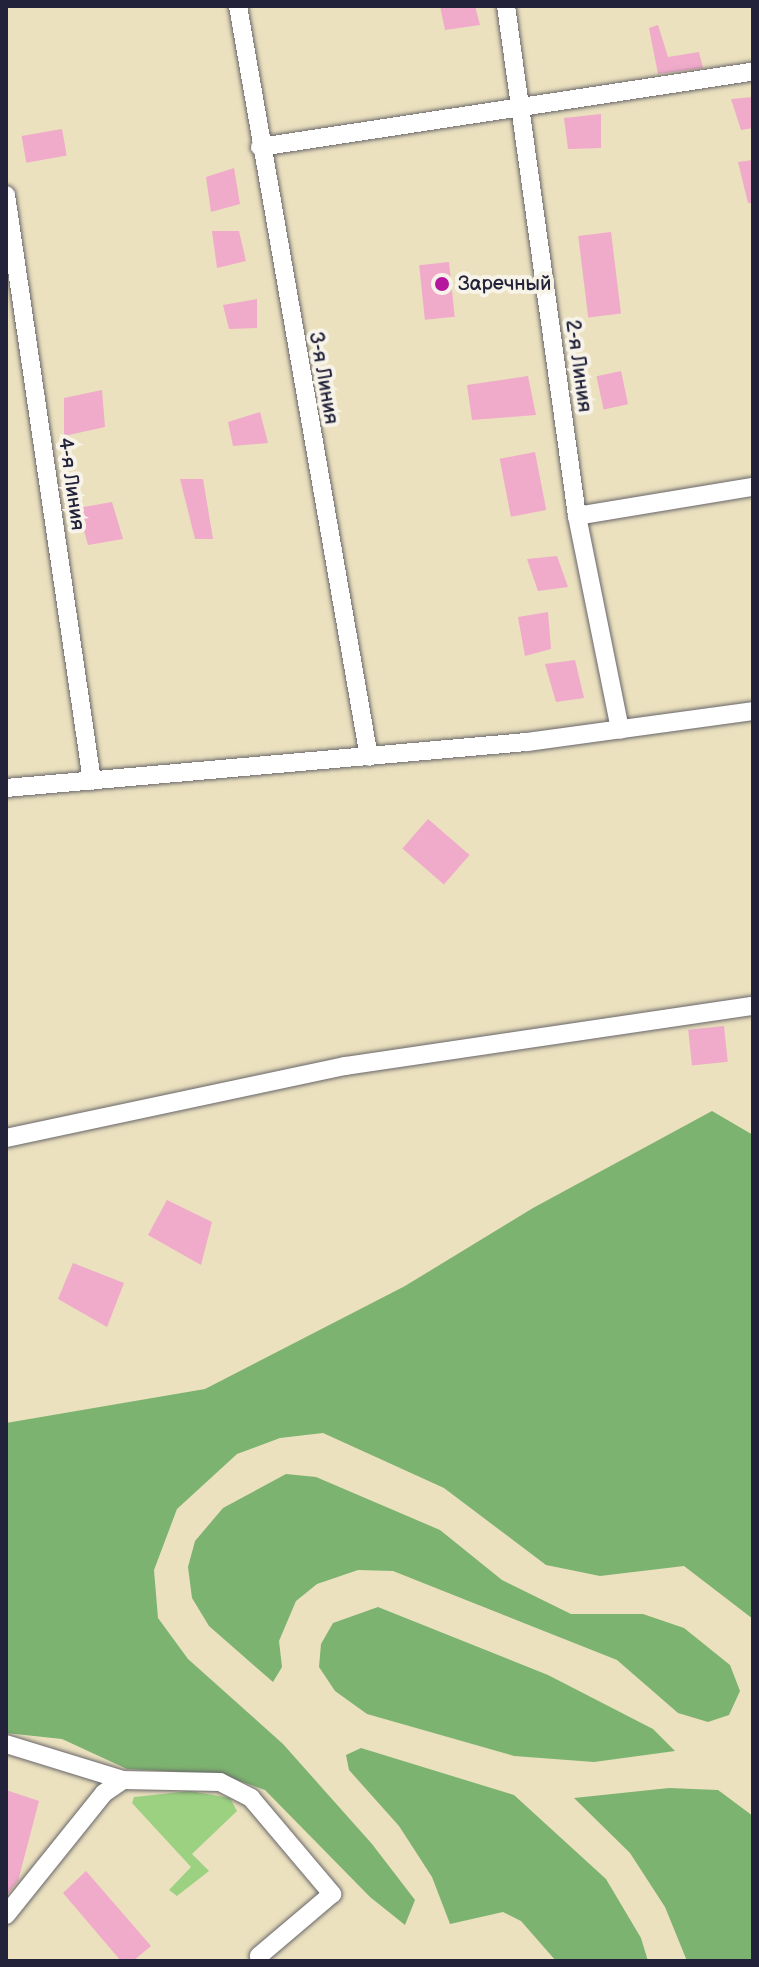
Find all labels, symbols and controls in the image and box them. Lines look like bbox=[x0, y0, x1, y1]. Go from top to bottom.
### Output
place label: Заречный bbox=[458, 272, 551, 296]
marker: Заречный bbox=[433, 275, 451, 293]
street label: 2-я Линия bbox=[560, 318, 596, 414]
street label: 3-я Линия bbox=[303, 330, 343, 426]
street label: 4-я Линия bbox=[53, 436, 89, 532]

